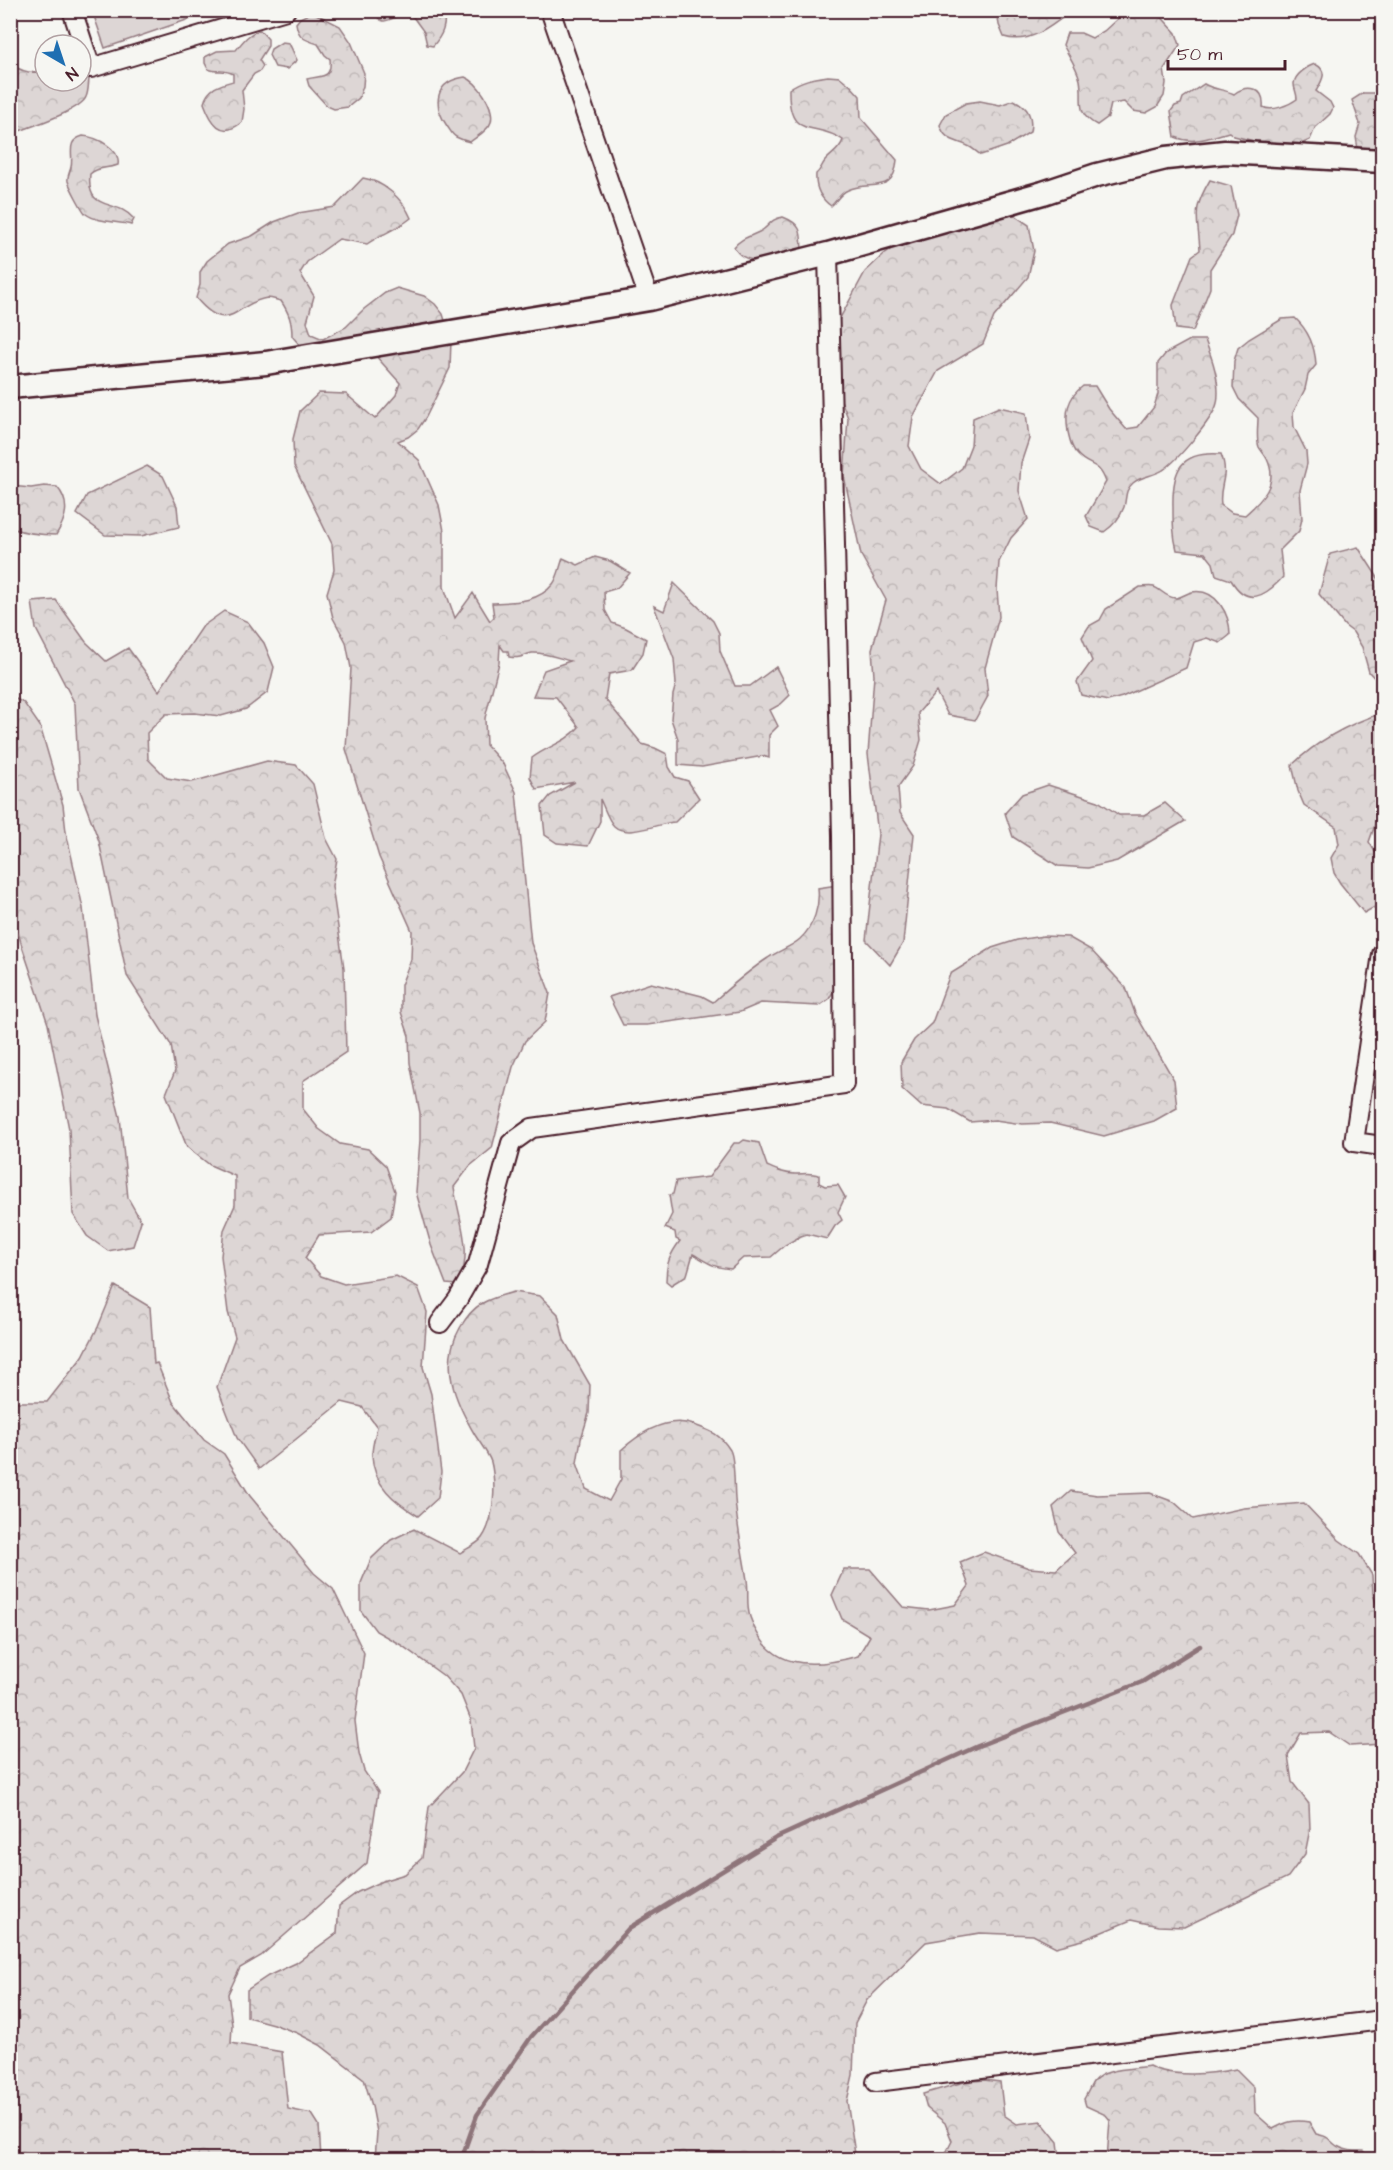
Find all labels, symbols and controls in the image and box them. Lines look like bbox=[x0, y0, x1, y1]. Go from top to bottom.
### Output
north arrow bbox=[33, 33, 93, 93]
scale bar bbox=[1168, 33, 1285, 71]
text: 50 m bbox=[1177, 42, 1222, 67]
text: N bbox=[61, 62, 83, 86]

